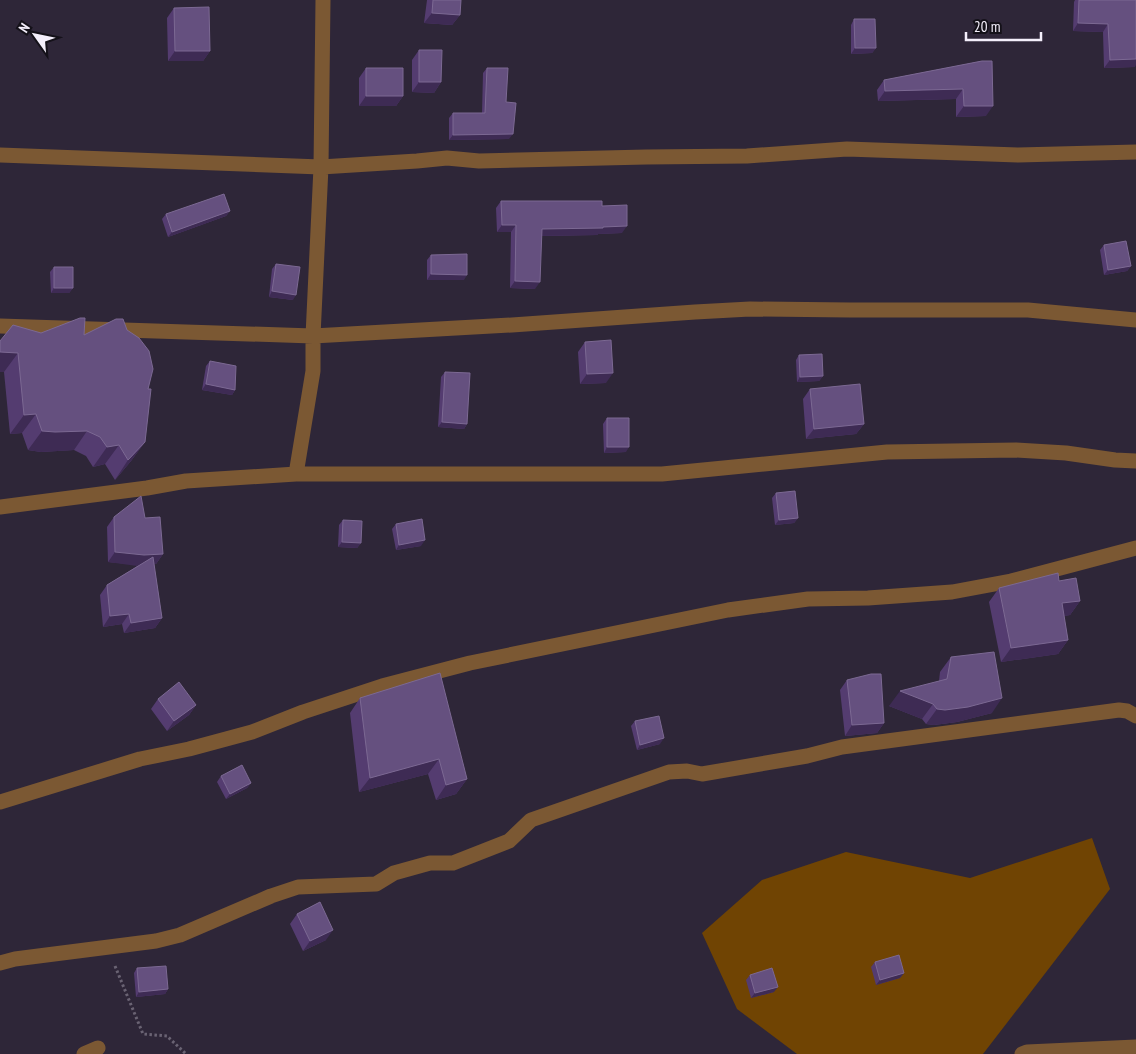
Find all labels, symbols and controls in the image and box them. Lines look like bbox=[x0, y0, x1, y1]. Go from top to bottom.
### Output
north arrow bbox=[10, 10, 60, 60]
scale bar bbox=[966, 10, 1041, 42]
text: 20 m bbox=[974, 17, 1000, 36]
text: N bbox=[14, 20, 34, 36]

